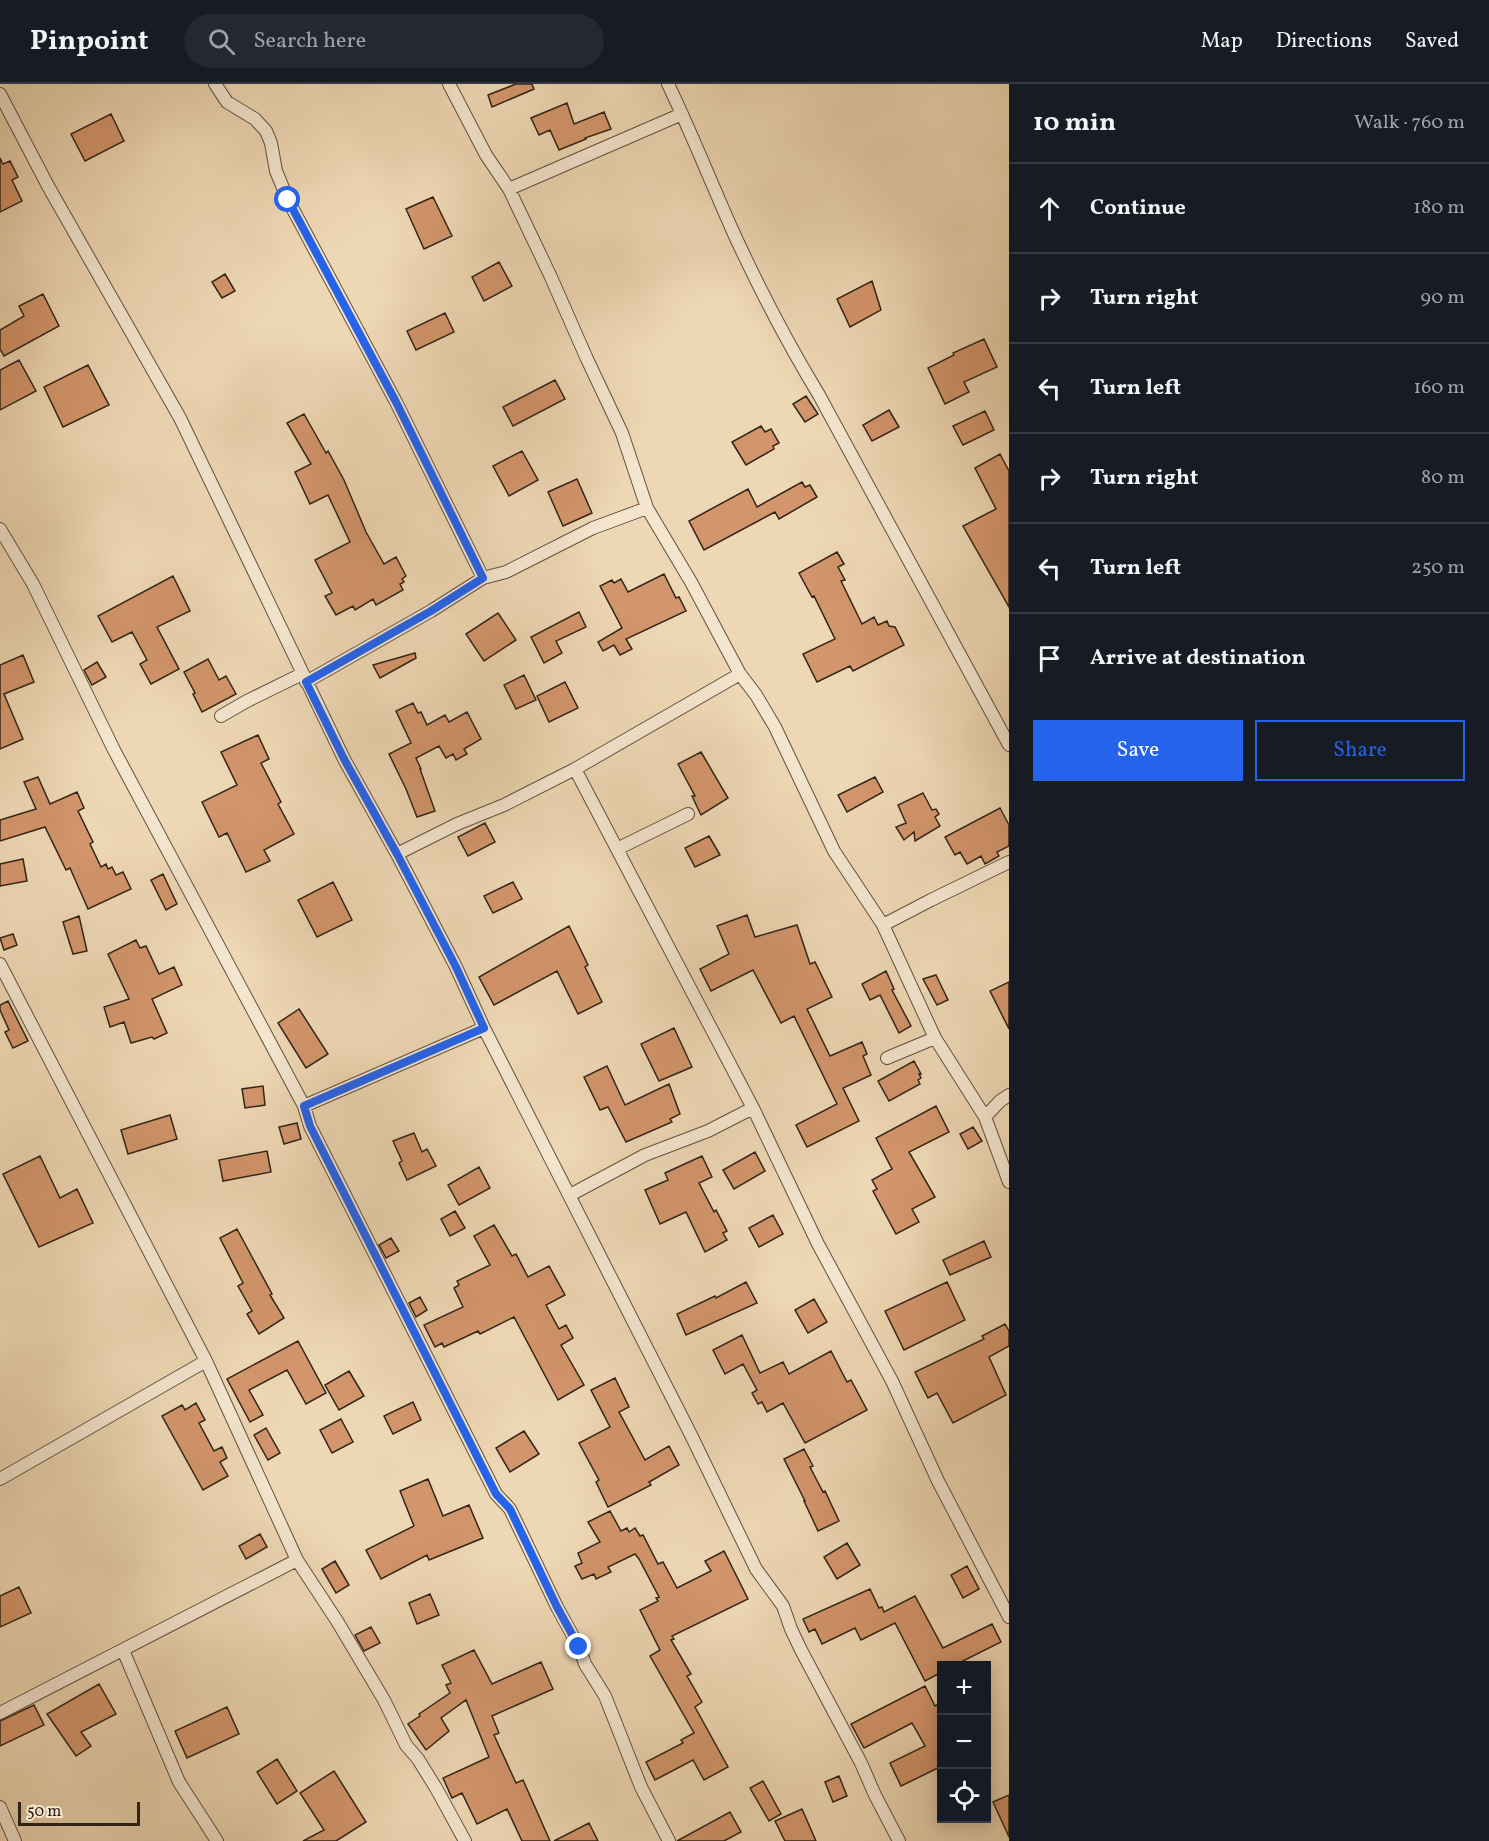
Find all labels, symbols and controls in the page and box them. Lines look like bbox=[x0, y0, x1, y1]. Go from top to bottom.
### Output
search box bbox=[184, 14, 604, 68]
text: Pinpoint bbox=[30, 22, 148, 61]
icon: search bbox=[205, 25, 238, 58]
text: Search here bbox=[253, 26, 366, 57]
text: Map bbox=[1201, 27, 1243, 56]
text: Directions bbox=[1276, 27, 1372, 56]
text: Saved bbox=[1405, 27, 1459, 56]
text: 10 min bbox=[1033, 105, 1116, 141]
text: Walk · 760 m bbox=[1354, 109, 1465, 137]
route start bbox=[274, 186, 300, 212]
icon: ahead bbox=[1033, 192, 1066, 225]
text: Continue bbox=[1090, 193, 1186, 224]
text: 180 m bbox=[1413, 194, 1465, 222]
icon: right bbox=[1033, 282, 1066, 315]
text: Turn right bbox=[1090, 283, 1198, 314]
text: 90 m bbox=[1421, 284, 1465, 312]
icon: left bbox=[1033, 372, 1066, 405]
text: Turn left bbox=[1090, 373, 1181, 404]
text: 160 m bbox=[1413, 374, 1465, 402]
icon: right bbox=[1033, 462, 1066, 495]
text: Turn right bbox=[1090, 463, 1198, 494]
text: 80 m bbox=[1421, 464, 1465, 492]
icon: left bbox=[1033, 552, 1066, 585]
text: Turn left bbox=[1090, 553, 1181, 584]
text: 250 m bbox=[1411, 554, 1465, 582]
icon: arrive bbox=[1033, 642, 1066, 675]
text: Arrive at destination bbox=[1090, 643, 1306, 674]
button: Save bbox=[1033, 720, 1243, 781]
button: Share bbox=[1255, 720, 1465, 781]
route end bbox=[565, 1633, 591, 1659]
map controls bbox=[937, 1661, 991, 1823]
button: + bbox=[937, 1661, 991, 1715]
button: − bbox=[937, 1715, 991, 1769]
button: locate bbox=[937, 1769, 991, 1823]
scale bar bbox=[18, 1799, 140, 1826]
text: 50 m bbox=[27, 1801, 61, 1823]

